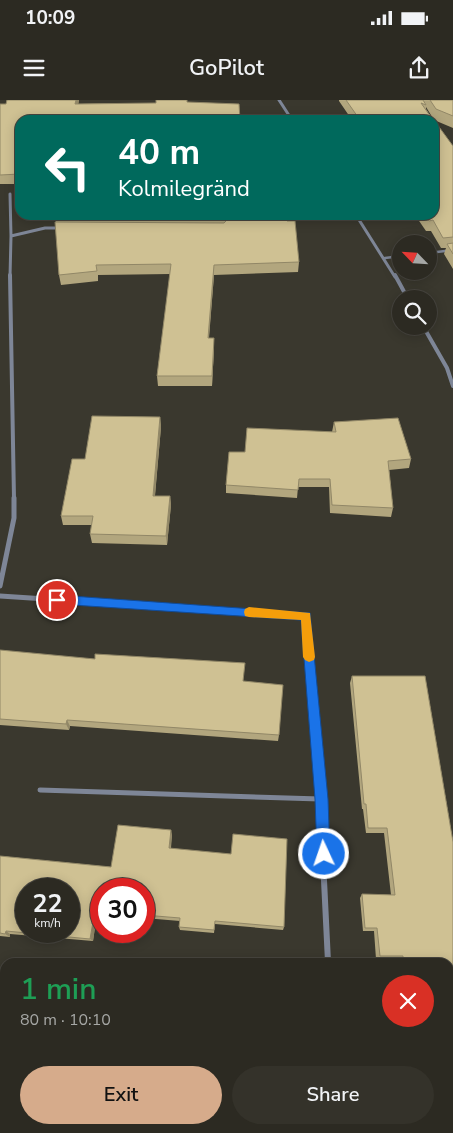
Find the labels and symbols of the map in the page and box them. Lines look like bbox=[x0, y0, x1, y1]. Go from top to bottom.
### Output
north arrow bbox=[392, 235, 438, 280]
pin bbox=[36, 579, 78, 621]
position arrow bbox=[297, 827, 349, 879]
speed limit sign: 30 bbox=[90, 878, 155, 943]

